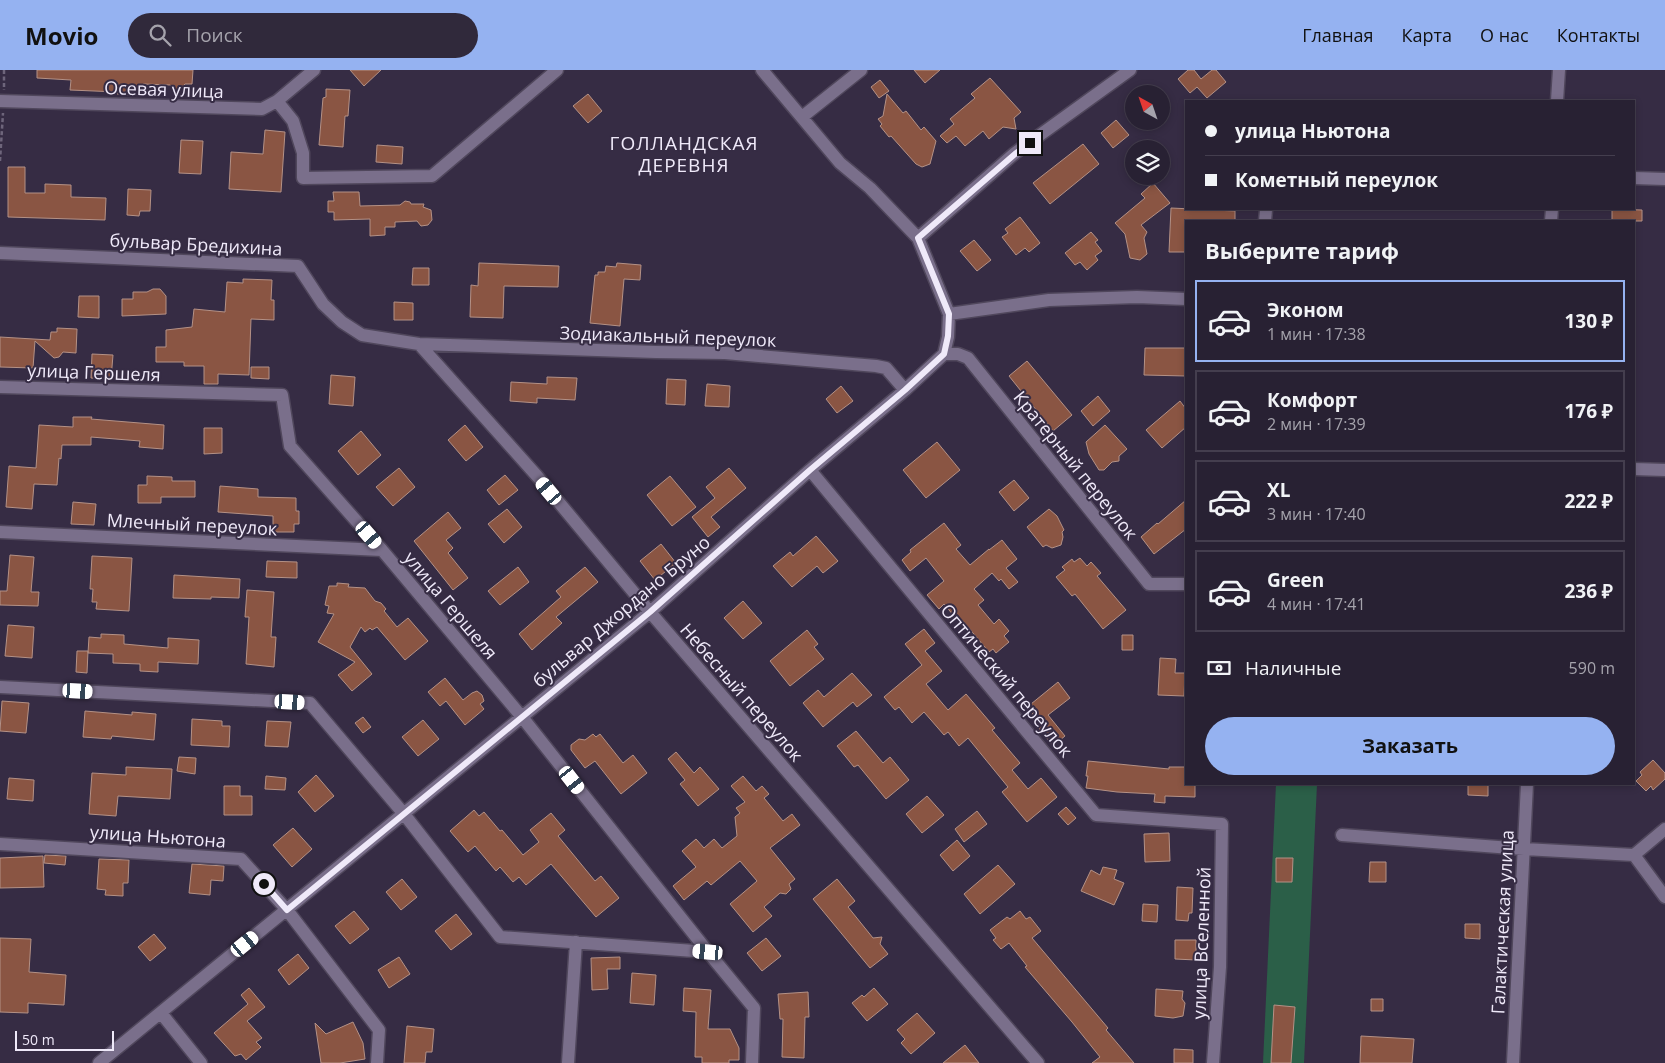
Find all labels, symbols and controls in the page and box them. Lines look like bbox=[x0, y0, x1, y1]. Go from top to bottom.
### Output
search box bbox=[128, 13, 478, 58]
text: Movio bbox=[25, 19, 98, 52]
icon: search bbox=[146, 21, 174, 49]
text: Поиск bbox=[186, 22, 243, 48]
text: Главная bbox=[1302, 23, 1374, 47]
text: Карта bbox=[1402, 23, 1452, 47]
text: О нас bbox=[1480, 23, 1529, 47]
text: Контакты bbox=[1557, 23, 1640, 47]
street label: Осевая улица bbox=[104, 75, 224, 103]
north arrow bbox=[1125, 85, 1170, 130]
map controls bbox=[1125, 85, 1170, 185]
text: улица Ньютона bbox=[1235, 118, 1390, 144]
district label: ГОЛЛАНДСКАЯ ДЕРЕВНЯ bbox=[610, 130, 758, 178]
route end bbox=[1019, 132, 1041, 154]
button: layers bbox=[1125, 140, 1170, 185]
text: Кометный переулок bbox=[1235, 167, 1438, 193]
street label: бульвар Бредихина bbox=[109, 227, 283, 261]
text: Выберите тариф bbox=[1205, 235, 1399, 265]
text: Эконом bbox=[1267, 297, 1344, 323]
icon: car bbox=[1207, 299, 1252, 344]
text: 130 ₽ bbox=[1564, 308, 1613, 334]
street label: Зодиакальный переулок bbox=[559, 320, 777, 352]
text: 1 мин · 17:38 bbox=[1267, 323, 1366, 345]
street label: улица Гершеля bbox=[27, 358, 161, 386]
street label: Кратерный переулок bbox=[1009, 386, 1144, 545]
text: Комфорт bbox=[1267, 387, 1357, 413]
icon: car bbox=[1207, 389, 1252, 434]
text: 176 ₽ bbox=[1564, 398, 1613, 424]
text: 2 мин · 17:39 bbox=[1267, 413, 1366, 435]
car bbox=[533, 475, 564, 507]
text: XL bbox=[1267, 477, 1290, 503]
icon: car bbox=[1207, 479, 1252, 524]
text: 222 ₽ bbox=[1564, 488, 1613, 514]
text: 3 мин · 17:40 bbox=[1267, 503, 1366, 525]
street label: Млечный переулок bbox=[106, 508, 279, 540]
car bbox=[353, 519, 384, 551]
street label: бульвар Джордано Бруно bbox=[527, 530, 715, 692]
street label: улица Гершеля bbox=[399, 546, 503, 664]
text: Green bbox=[1267, 567, 1324, 593]
icon: car bbox=[1207, 569, 1252, 614]
text: 236 ₽ bbox=[1564, 578, 1613, 604]
text: 4 мин · 17:41 bbox=[1267, 593, 1366, 615]
street label: Оптический переулок bbox=[936, 598, 1079, 762]
street label: Небесный переулок bbox=[675, 618, 809, 767]
icon: cash bbox=[1205, 654, 1233, 682]
text: Наличные bbox=[1245, 655, 1341, 681]
text: 590 m bbox=[1569, 657, 1615, 679]
car bbox=[62, 683, 93, 699]
car bbox=[274, 694, 305, 710]
button: Заказать bbox=[1205, 717, 1615, 775]
car bbox=[556, 764, 587, 796]
street label: улица Ньютона bbox=[89, 819, 227, 853]
street label: Галактическая улица bbox=[1485, 829, 1519, 1015]
street label: улица Вселенной bbox=[1186, 866, 1216, 1020]
route start bbox=[253, 873, 275, 895]
car bbox=[228, 929, 261, 959]
car bbox=[692, 943, 723, 961]
scale bar bbox=[15, 1028, 114, 1051]
text: 50 m bbox=[22, 1030, 55, 1049]

